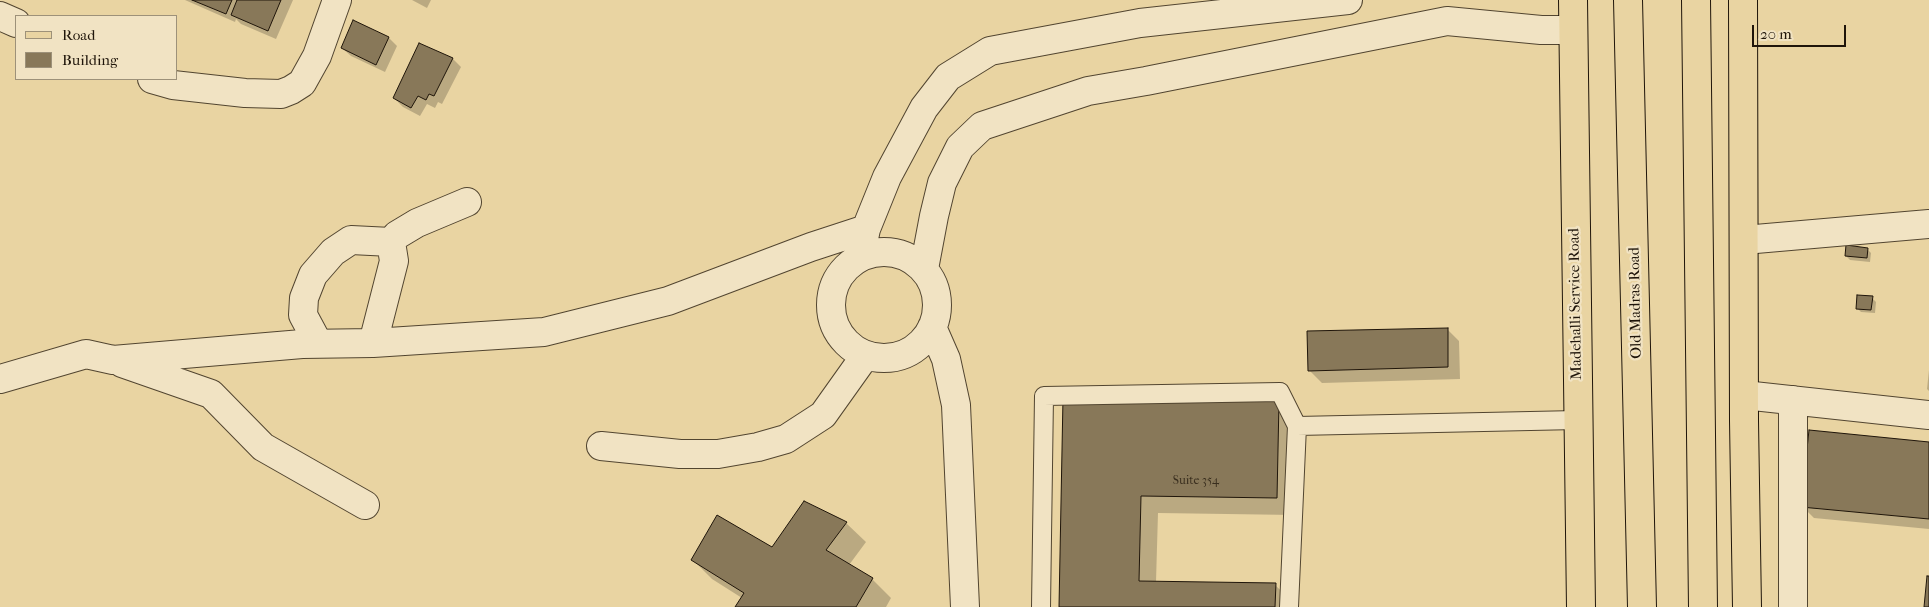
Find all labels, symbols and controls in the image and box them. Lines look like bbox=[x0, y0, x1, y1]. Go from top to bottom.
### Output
legend bbox=[15, 15, 178, 80]
scale bar bbox=[1754, 15, 1848, 47]
text: 20 m bbox=[1760, 25, 1792, 43]
text: Road bbox=[62, 26, 95, 44]
text: Building bbox=[62, 51, 118, 69]
street label: Madehalli Service Road bbox=[1566, 228, 1586, 380]
street label: Old Madras Road bbox=[1626, 247, 1646, 359]
house number: Suite 354 bbox=[1173, 474, 1219, 488]

